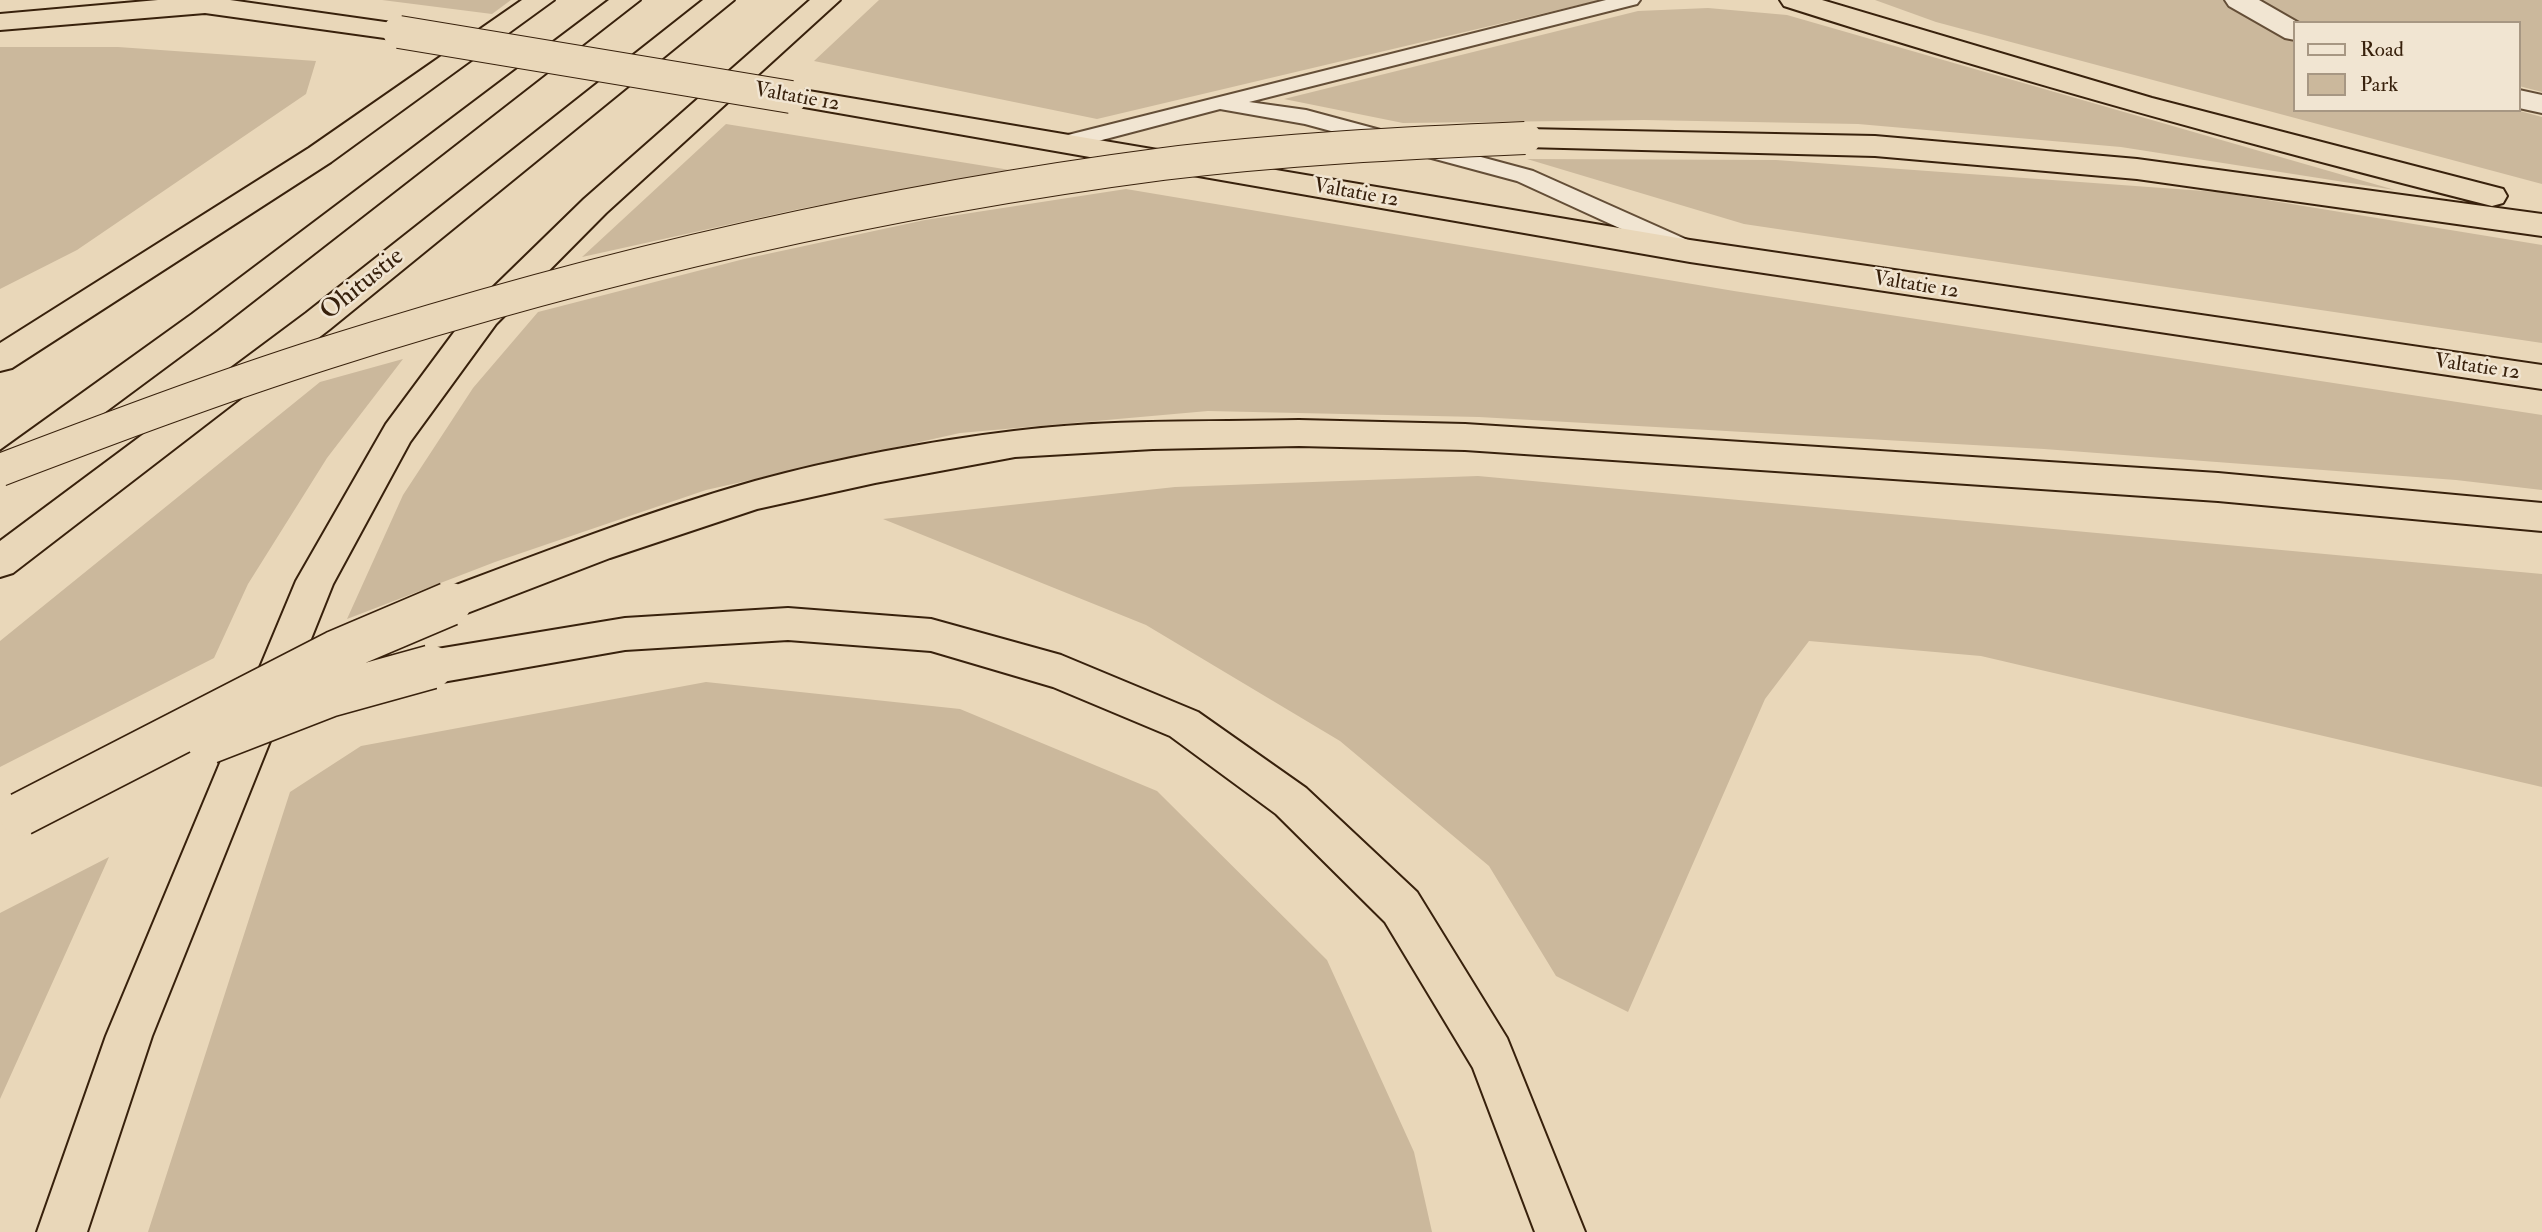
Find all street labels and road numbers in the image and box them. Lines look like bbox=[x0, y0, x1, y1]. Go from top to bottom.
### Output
street label: Valtatie 12 bbox=[752, 78, 842, 118]
street label: Valtatie 12 bbox=[1311, 174, 1401, 214]
street label: Ohitustie bbox=[315, 242, 411, 328]
street label: Valtatie 12 bbox=[1872, 267, 1960, 305]
street label: Valtatie 12 bbox=[2433, 350, 2521, 386]

